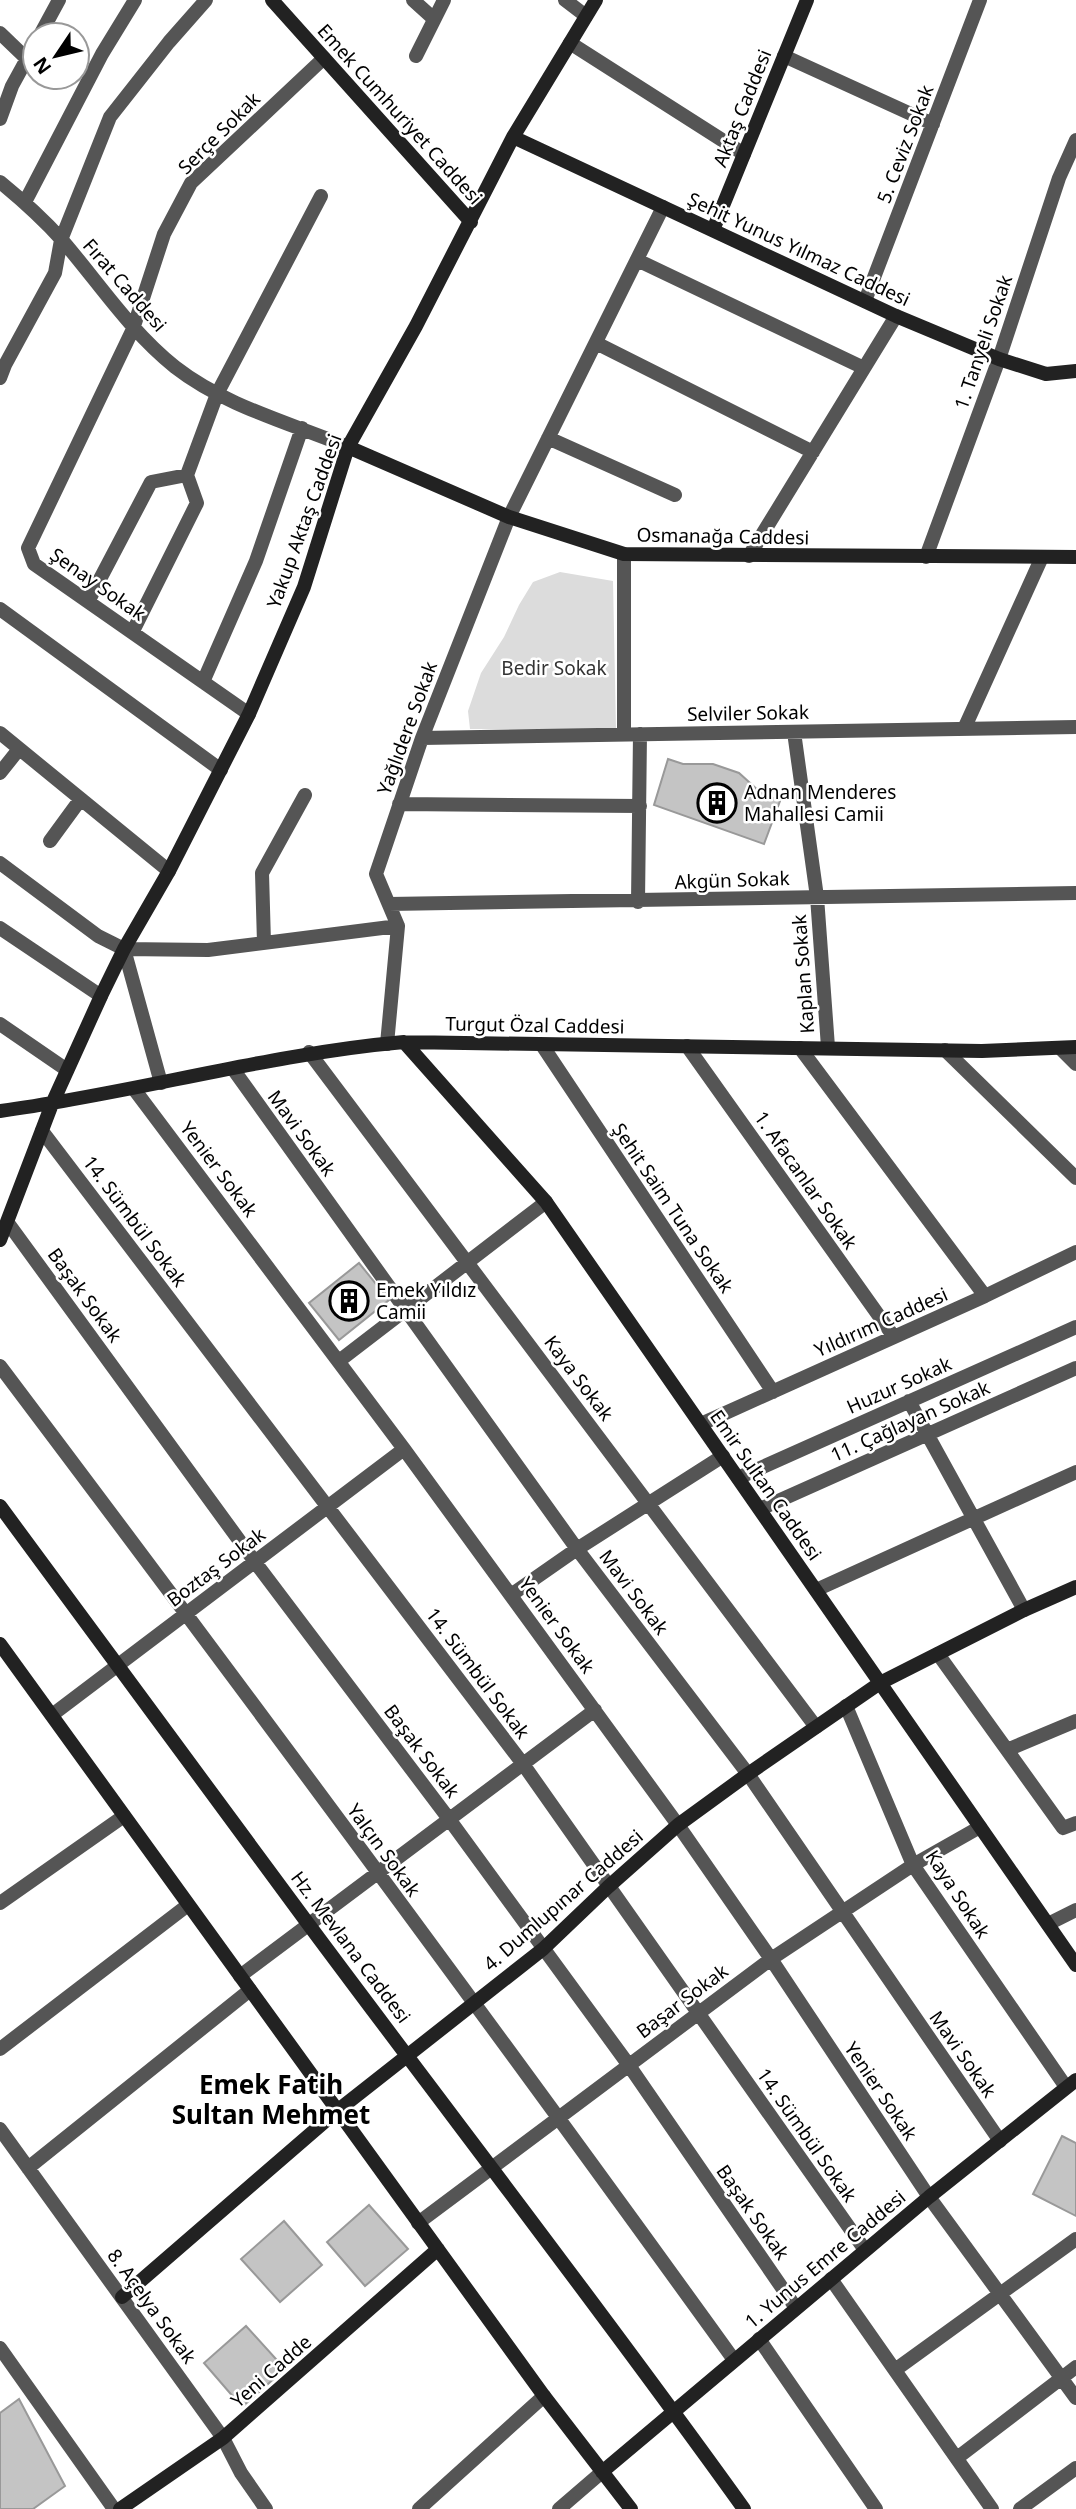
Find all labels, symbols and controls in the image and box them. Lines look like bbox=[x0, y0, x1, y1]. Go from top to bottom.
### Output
street label: Emek Cumhuriyet Caddesi bbox=[312, 18, 488, 210]
north arrow bbox=[21, 21, 91, 91]
street label: Aktaş Caddesi bbox=[707, 45, 777, 171]
text: N bbox=[27, 52, 57, 80]
street label: 5. Ceviz Sokak bbox=[871, 81, 939, 207]
street label: Serçe Sokak bbox=[172, 86, 266, 180]
street label: Şehit Yunus Yılmaz Caddesi bbox=[684, 186, 914, 312]
street label: Fırat Caddesi bbox=[77, 233, 173, 337]
street label: 1. Tanyeli Sokak bbox=[948, 271, 1018, 413]
street label: Yakup Aktaş Caddesi bbox=[260, 430, 348, 612]
street label: Osmanağa Caddesi bbox=[636, 521, 810, 551]
street label: Şenay Sokak bbox=[45, 541, 151, 627]
park label: Bedir Sokak bbox=[501, 655, 607, 681]
street label: Yağlıdere Sokak bbox=[371, 658, 443, 798]
street label: Selviler Sokak bbox=[687, 699, 809, 727]
place label: Adnan Menderes Mahallesi Camii bbox=[744, 779, 896, 827]
building icon: Adnan Menderes Mahallesi Camii bbox=[696, 782, 738, 824]
street label: Akgün Sokak bbox=[674, 865, 790, 895]
street label: Kaplan Sokak bbox=[786, 914, 820, 1034]
street label: Turgut Özal Caddesi bbox=[445, 1010, 625, 1040]
street label: Mavi Sokak bbox=[262, 1085, 342, 1181]
street label: 1. Afacanlar Sokak bbox=[749, 1106, 863, 1254]
street label: Yenier Sokak bbox=[174, 1116, 264, 1222]
street label: Şehit Saim Tuna Sokak bbox=[606, 1118, 740, 1298]
street label: 14. Sümbül Sokak bbox=[77, 1150, 193, 1292]
street label: Başak Sokak bbox=[42, 1243, 128, 1347]
place label: Emek Yıldız Camii bbox=[376, 1277, 476, 1325]
building icon: Emek Yıldız Camii bbox=[328, 1280, 370, 1322]
street label: Yıldırım Caddesi bbox=[810, 1281, 952, 1363]
street label: Kaya Sokak bbox=[538, 1330, 620, 1426]
street label: Huzur Sokak bbox=[842, 1350, 956, 1420]
street label: 11. Çağlayan Sokak bbox=[826, 1374, 994, 1468]
street label: Emir Sultan Caddesi bbox=[704, 1405, 828, 1565]
street label: Boztaş Sokak bbox=[161, 1521, 271, 1613]
street label: Mavi Sokak bbox=[593, 1544, 675, 1640]
street label: Yenier Sokak bbox=[513, 1571, 601, 1679]
street label: 14. Sümbül Sokak bbox=[420, 1602, 536, 1744]
street label: Başak Sokak bbox=[378, 1699, 466, 1803]
street label: Yalçın Sokak bbox=[341, 1798, 427, 1902]
street label: 4. Dumlupınar Caddesi bbox=[478, 1823, 648, 1977]
street label: Kaya Sokak bbox=[920, 1845, 996, 1943]
street label: Hz. Mevlana Caddesi bbox=[285, 1866, 417, 2028]
street label: Başar Sokak bbox=[631, 1958, 733, 2044]
street label: Mavi Sokak bbox=[924, 2005, 1002, 2103]
street label: Yenier Sokak bbox=[838, 2037, 924, 2145]
street label: 14. Sümbül Sokak bbox=[751, 2063, 863, 2207]
district label: Emek Fatih Sultan Mehmet bbox=[172, 2066, 370, 2132]
street label: Başak Sokak bbox=[711, 2159, 795, 2265]
street label: 1. Yunus Emre Caddesi bbox=[739, 2184, 911, 2334]
street label: 8. Açelya Sokak bbox=[102, 2243, 202, 2369]
street label: Yeni Cadde bbox=[225, 2329, 317, 2413]

